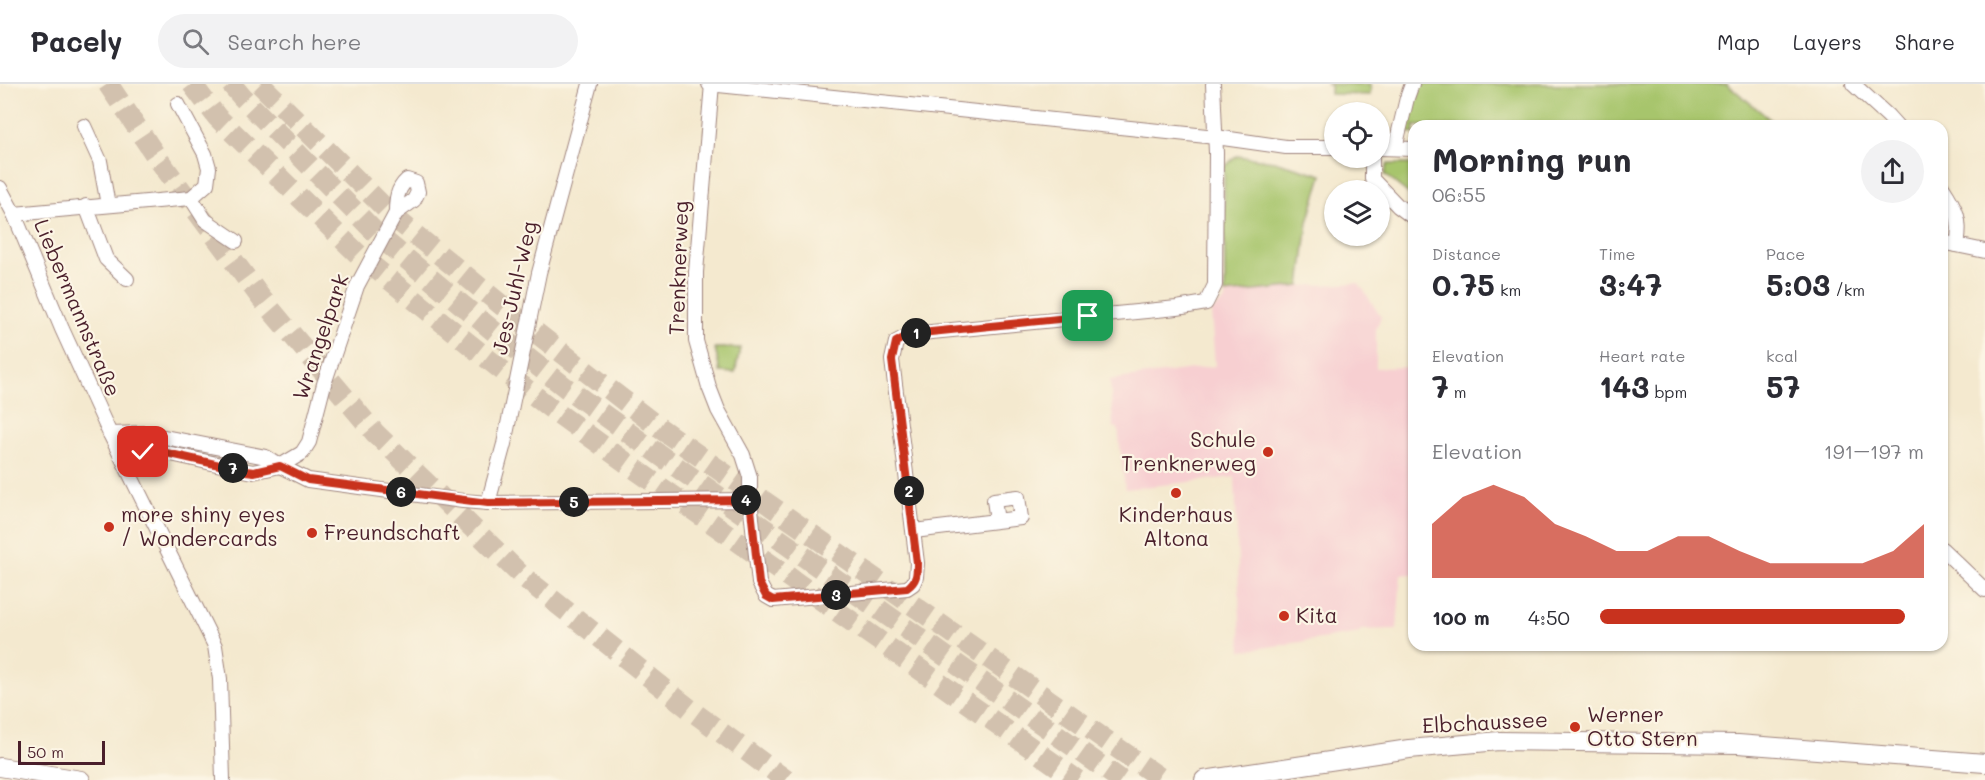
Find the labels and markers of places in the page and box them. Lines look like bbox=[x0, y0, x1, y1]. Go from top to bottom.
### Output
pin bbox=[1062, 290, 1113, 341]
pin: 1 bbox=[901, 318, 931, 348]
place label: Schule Trenknerweg bbox=[1121, 425, 1256, 476]
pin bbox=[117, 426, 168, 477]
marker: Schule Trenknerweg bbox=[1261, 445, 1275, 459]
pin: 7 bbox=[218, 453, 248, 483]
pin: 2 bbox=[894, 476, 924, 506]
pin: 6 bbox=[386, 477, 416, 507]
pin: 4 bbox=[731, 485, 761, 515]
marker: Kinderhaus Altona bbox=[1169, 486, 1183, 500]
pin: 5 bbox=[559, 487, 589, 517]
place label: more shiny eyes / Wondercards bbox=[121, 500, 285, 551]
place label: Kinderhaus Altona bbox=[1119, 500, 1233, 551]
place label: Freundschaft bbox=[324, 518, 461, 545]
marker: more shiny eyes / Wondercards bbox=[102, 520, 116, 534]
marker: Freundschaft bbox=[305, 526, 319, 540]
pin: 3 bbox=[821, 580, 851, 610]
place label: Kita bbox=[1296, 601, 1338, 628]
marker: Kita bbox=[1277, 609, 1291, 623]
place label: Werner Otto Stern bbox=[1587, 700, 1698, 751]
marker: Werner Otto Stern bbox=[1568, 720, 1582, 734]

